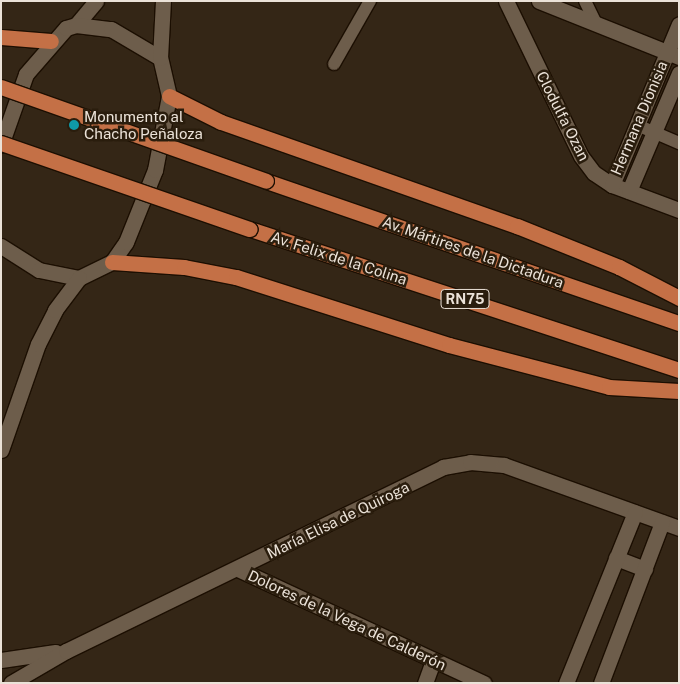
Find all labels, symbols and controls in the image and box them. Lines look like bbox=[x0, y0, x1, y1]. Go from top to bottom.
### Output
street label: Hermana Dionisia bbox=[607, 58, 671, 178]
street label: Clodulfa Ozan bbox=[533, 68, 593, 164]
place label: Monumento al Chacho Peñaloza bbox=[84, 107, 203, 142]
marker: Monumento al Chacho Peñaloza bbox=[68, 119, 80, 131]
street label: Av. Mártires de la Dictadura bbox=[380, 212, 566, 292]
street label: Av. Felix de la Colina bbox=[268, 227, 410, 289]
road number: RN75 bbox=[440, 288, 490, 310]
street label: María Elisa de Quiroga bbox=[264, 478, 412, 562]
street label: Dolores de la Vega de Calderón bbox=[245, 566, 449, 674]

